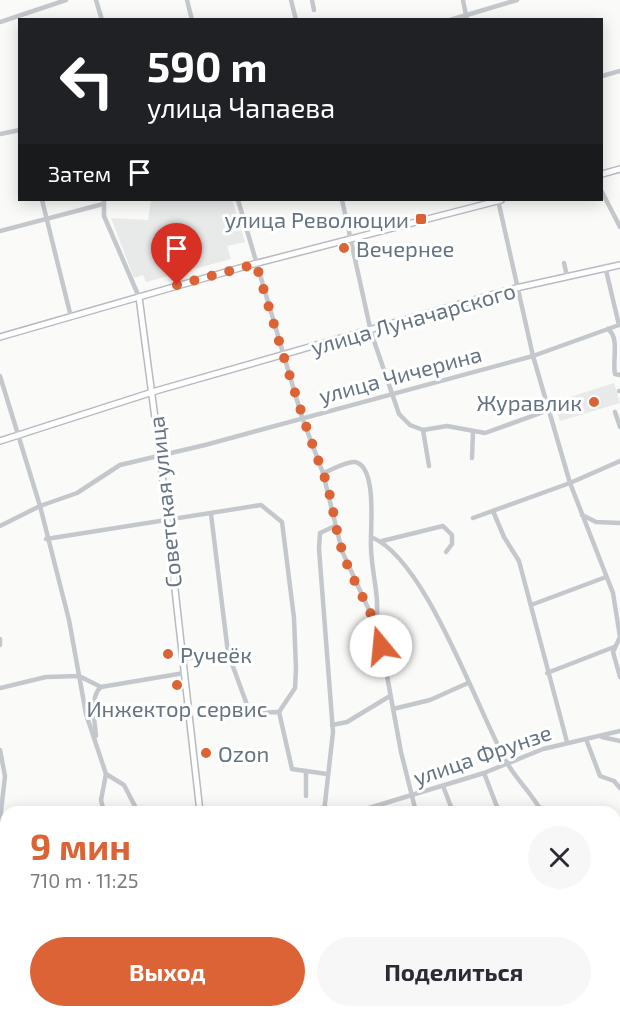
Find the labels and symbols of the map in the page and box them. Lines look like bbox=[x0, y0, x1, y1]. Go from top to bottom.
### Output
place label: улица Революции bbox=[225, 206, 409, 233]
marker: улица Революции bbox=[414, 212, 428, 226]
pin bbox=[151, 223, 202, 285]
place label: Вечернее bbox=[356, 235, 455, 261]
marker: Вечернее bbox=[337, 241, 351, 255]
street label: улица Луначарского bbox=[308, 276, 519, 361]
street label: улица Чичерина bbox=[316, 340, 484, 409]
place label: Журавлик bbox=[476, 389, 582, 416]
marker: Журавлик bbox=[587, 395, 601, 409]
street label: Советская улица bbox=[142, 415, 187, 589]
position arrow bbox=[349, 614, 413, 678]
place label: Ручеёк bbox=[180, 641, 252, 668]
marker: Ручеёк bbox=[161, 647, 175, 661]
marker: Инжектор сервис bbox=[170, 678, 184, 692]
place label: Инжектор сервис bbox=[86, 695, 268, 721]
street label: улица Фрунзе bbox=[409, 718, 555, 791]
place label: Ozon bbox=[218, 740, 269, 766]
marker: Ozon bbox=[199, 746, 213, 760]

